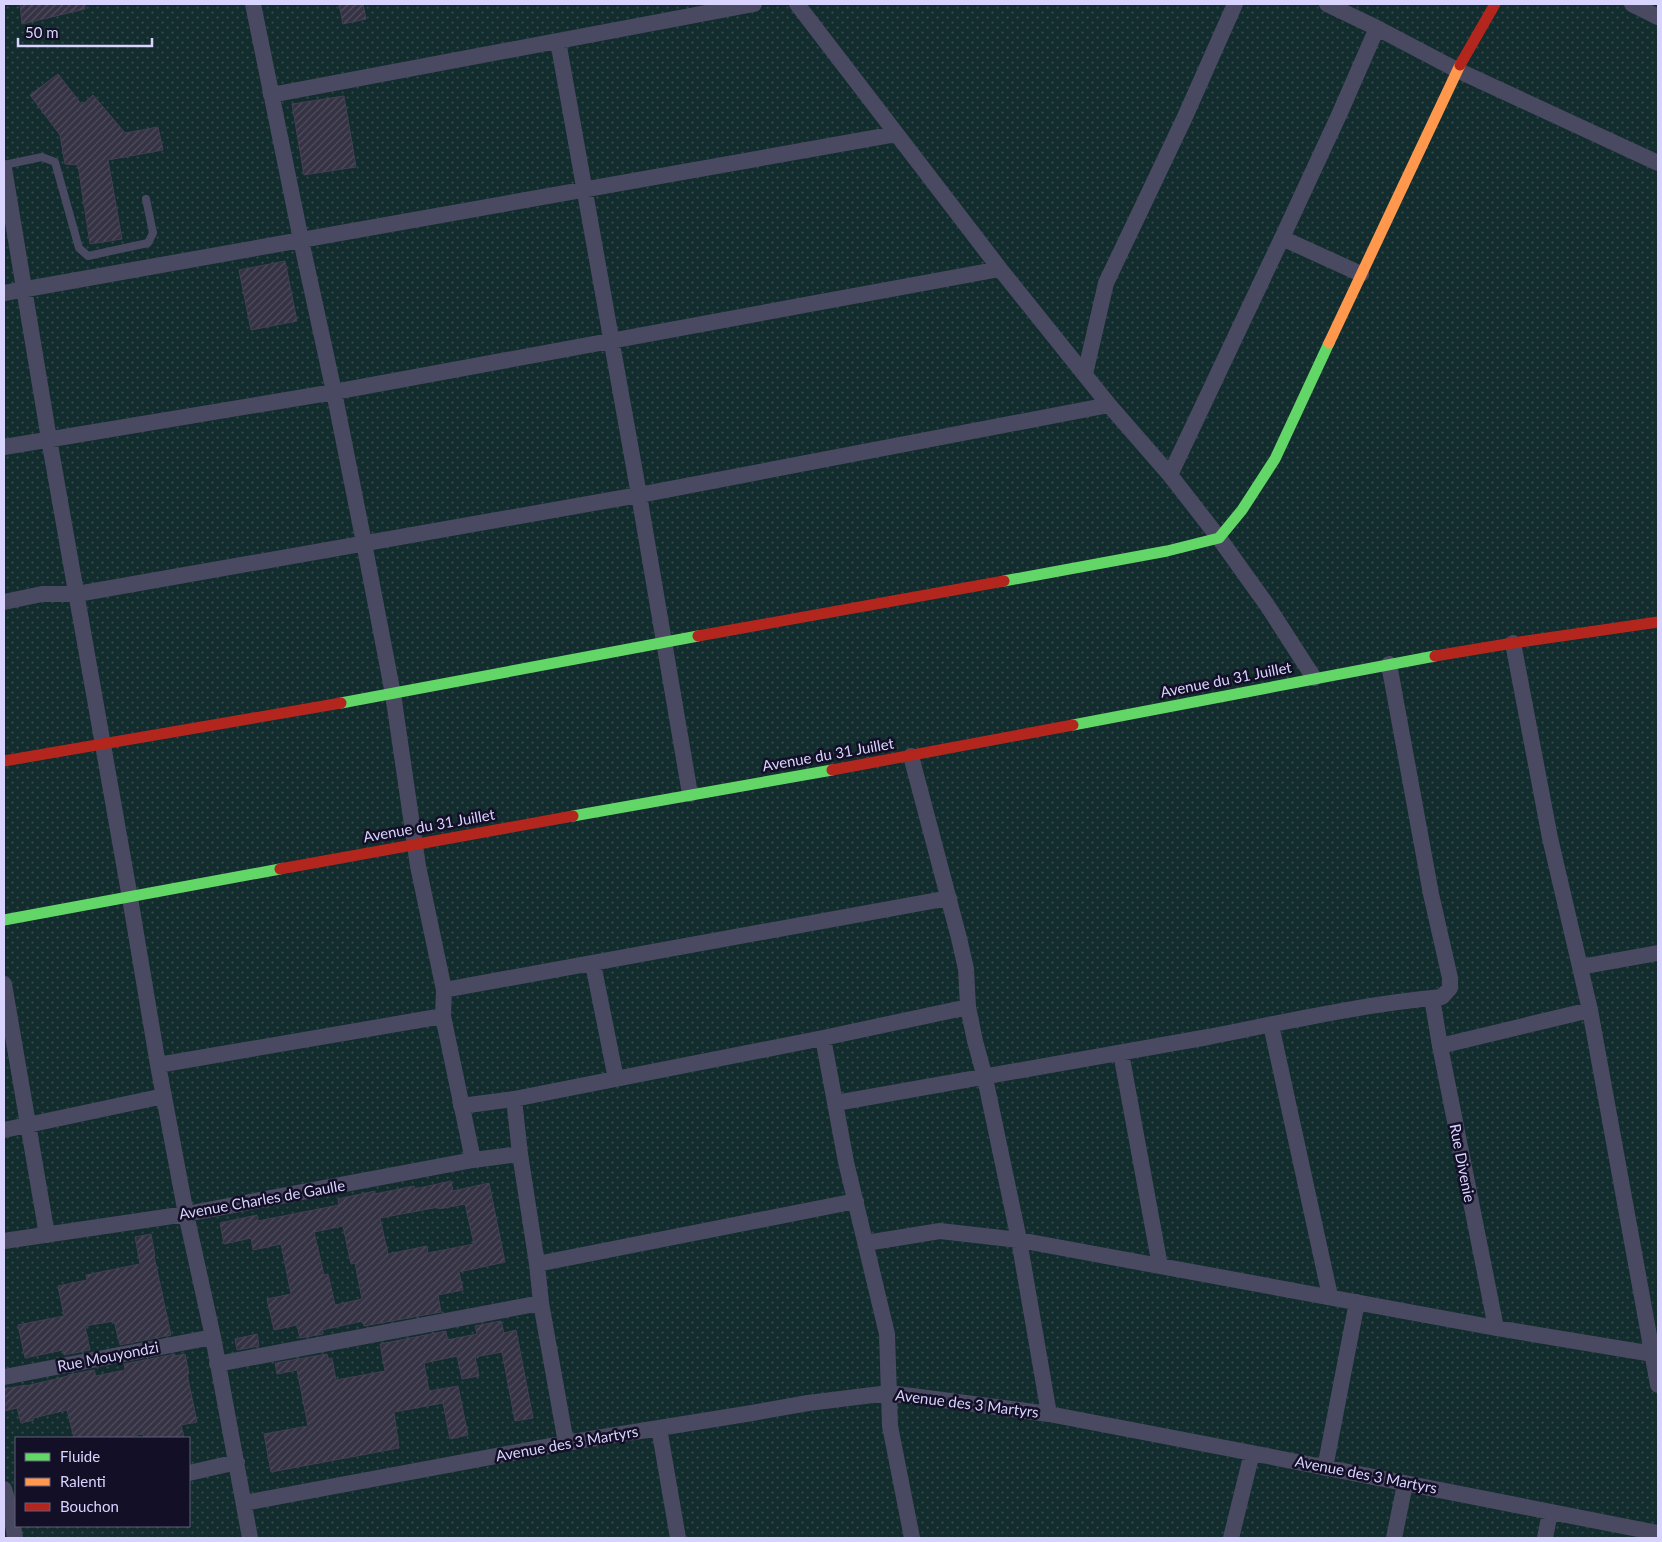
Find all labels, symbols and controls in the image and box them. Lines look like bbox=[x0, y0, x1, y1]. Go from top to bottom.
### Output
scale bar bbox=[18, 15, 151, 47]
text: 50 m bbox=[25, 23, 59, 41]
street label: Avenue du 31 Juillet bbox=[1159, 657, 1294, 701]
street label: Avenue du 31 Juillet bbox=[761, 733, 896, 774]
street label: Avenue du 31 Juillet bbox=[362, 804, 497, 845]
street label: Rue Divenie bbox=[1447, 1122, 1479, 1204]
street label: Avenue Charles de Gaulle bbox=[177, 1176, 346, 1223]
street label: Rue Mouyondzi bbox=[56, 1337, 160, 1375]
street label: Avenue des 3 Martyrs bbox=[894, 1385, 1040, 1421]
street label: Avenue des 3 Martyrs bbox=[494, 1422, 639, 1464]
legend bbox=[15, 1437, 190, 1527]
text: Fluide bbox=[60, 1447, 100, 1465]
street label: Avenue des 3 Martyrs bbox=[1294, 1451, 1439, 1497]
text: Ralenti bbox=[60, 1472, 106, 1490]
text: Bouchon bbox=[60, 1497, 119, 1515]

